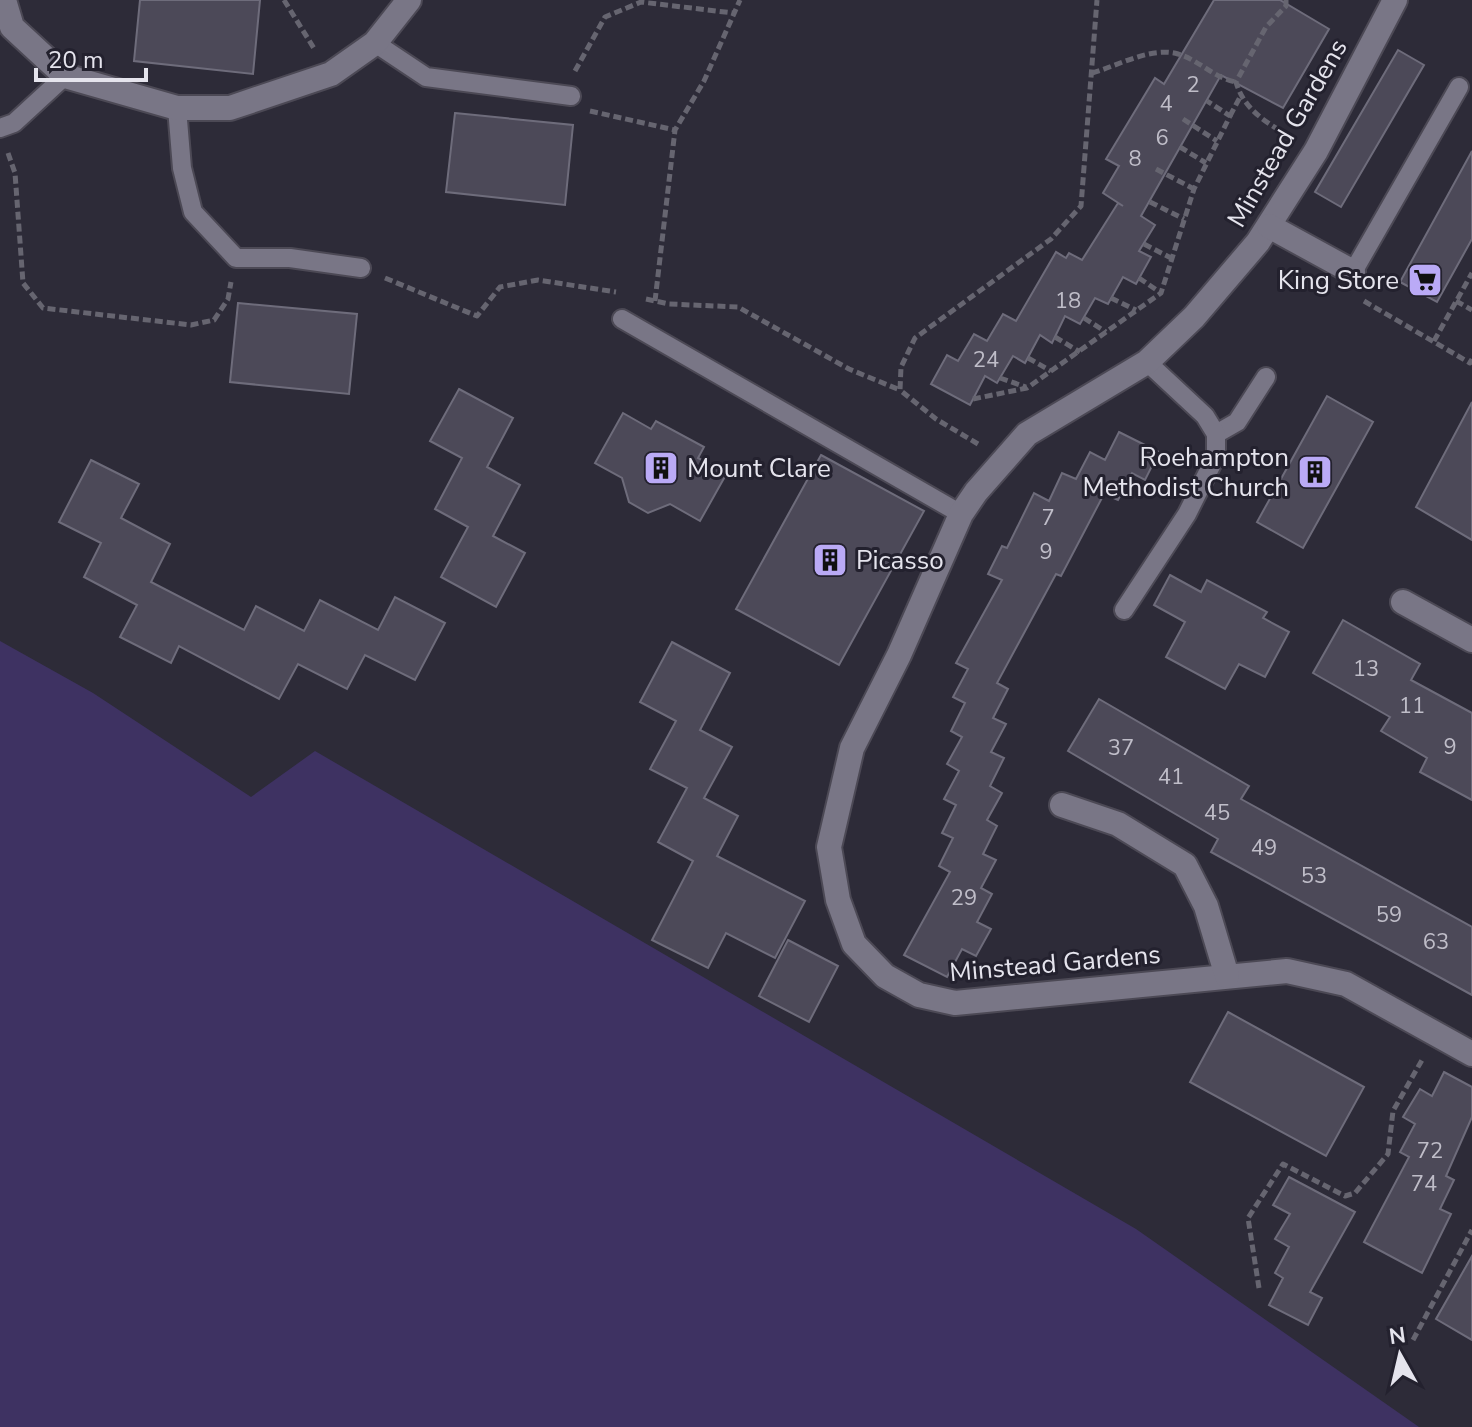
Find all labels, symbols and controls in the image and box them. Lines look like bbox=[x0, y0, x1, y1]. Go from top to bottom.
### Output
scale bar bbox=[36, 32, 146, 82]
street label: Minstead Gardens bbox=[1219, 33, 1356, 234]
text: 20 m bbox=[48, 44, 104, 76]
house number: 2 bbox=[1186, 70, 1200, 100]
house number: 4 bbox=[1159, 89, 1173, 119]
house number: 6 bbox=[1155, 123, 1169, 153]
house number: 8 bbox=[1128, 144, 1142, 174]
supermarket icon: King Store bbox=[1406, 261, 1444, 299]
place label: King Store bbox=[1278, 263, 1399, 298]
house number: 18 bbox=[1055, 286, 1081, 316]
house number: 24 bbox=[973, 345, 999, 375]
place label: Roehampton Methodist Church bbox=[1082, 440, 1289, 505]
building icon: Mount Clare bbox=[642, 449, 680, 487]
place label: Mount Clare bbox=[687, 451, 831, 486]
building icon: Roehampton Methodist Church bbox=[1296, 453, 1334, 491]
house number: 7 bbox=[1041, 503, 1055, 533]
house number: 9 bbox=[1039, 537, 1053, 567]
building icon: Picasso bbox=[811, 541, 849, 579]
place label: Picasso bbox=[856, 543, 944, 578]
house number: 13 bbox=[1353, 654, 1379, 684]
house number: 11 bbox=[1399, 691, 1425, 721]
house number: 9 bbox=[1443, 732, 1457, 762]
house number: 37 bbox=[1108, 733, 1134, 763]
house number: 41 bbox=[1158, 762, 1184, 792]
house number: 45 bbox=[1204, 798, 1230, 828]
house number: 49 bbox=[1251, 833, 1277, 863]
house number: 53 bbox=[1301, 861, 1327, 891]
house number: 29 bbox=[951, 883, 977, 913]
house number: 59 bbox=[1376, 900, 1402, 930]
house number: 63 bbox=[1423, 927, 1449, 957]
street label: Minstead Gardens bbox=[948, 937, 1162, 990]
house number: 72 bbox=[1417, 1136, 1443, 1166]
house number: 74 bbox=[1411, 1169, 1437, 1199]
north arrow bbox=[1360, 1315, 1440, 1395]
text: N bbox=[1387, 1320, 1408, 1352]

